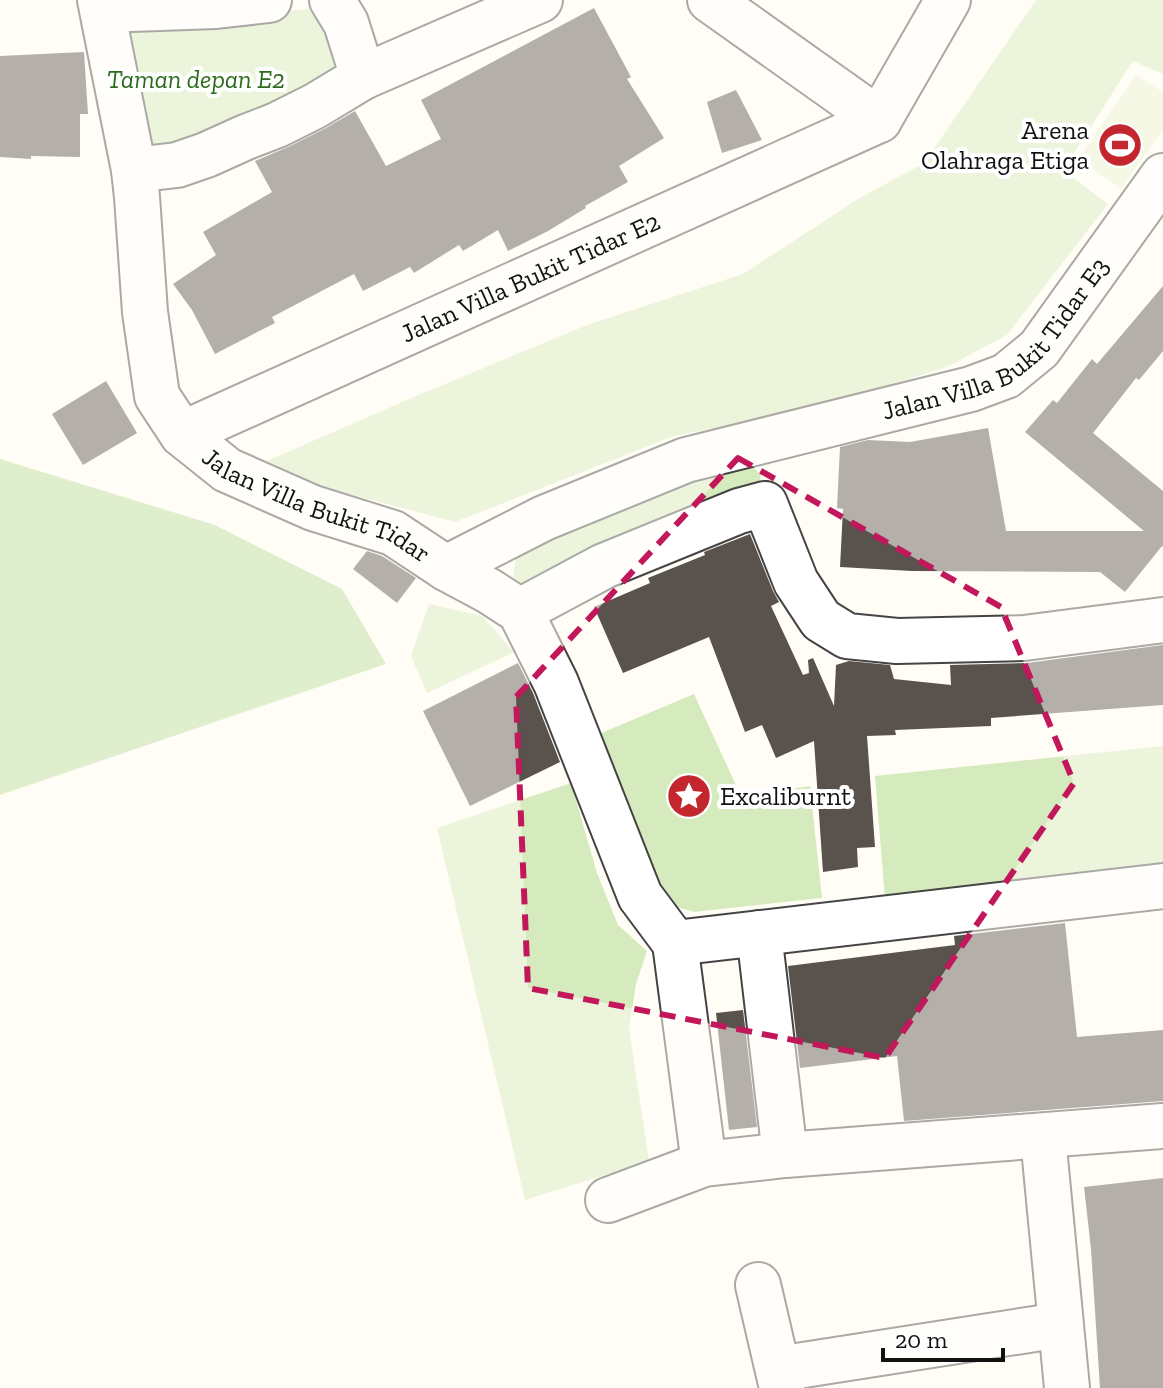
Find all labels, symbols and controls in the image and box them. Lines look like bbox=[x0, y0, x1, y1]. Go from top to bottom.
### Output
park label: Taman depan E2 bbox=[107, 63, 285, 95]
place label: Arena Olahraga Etiga bbox=[921, 114, 1089, 176]
sports icon: Arena Olahraga Etiga bbox=[1096, 121, 1144, 169]
street label: Jalan Villa Bukit Tidar E2 bbox=[396, 205, 665, 349]
street label: Jalan Villa Bukit Tidar E3 bbox=[879, 251, 1115, 427]
street label: Jalan Villa Bukit Tidar bbox=[196, 441, 437, 569]
place icon: Excaliburnt bbox=[665, 772, 713, 820]
place label: Excaliburnt bbox=[720, 780, 851, 812]
scale bar bbox=[883, 1312, 1003, 1362]
text: 20 m bbox=[895, 1325, 948, 1354]

